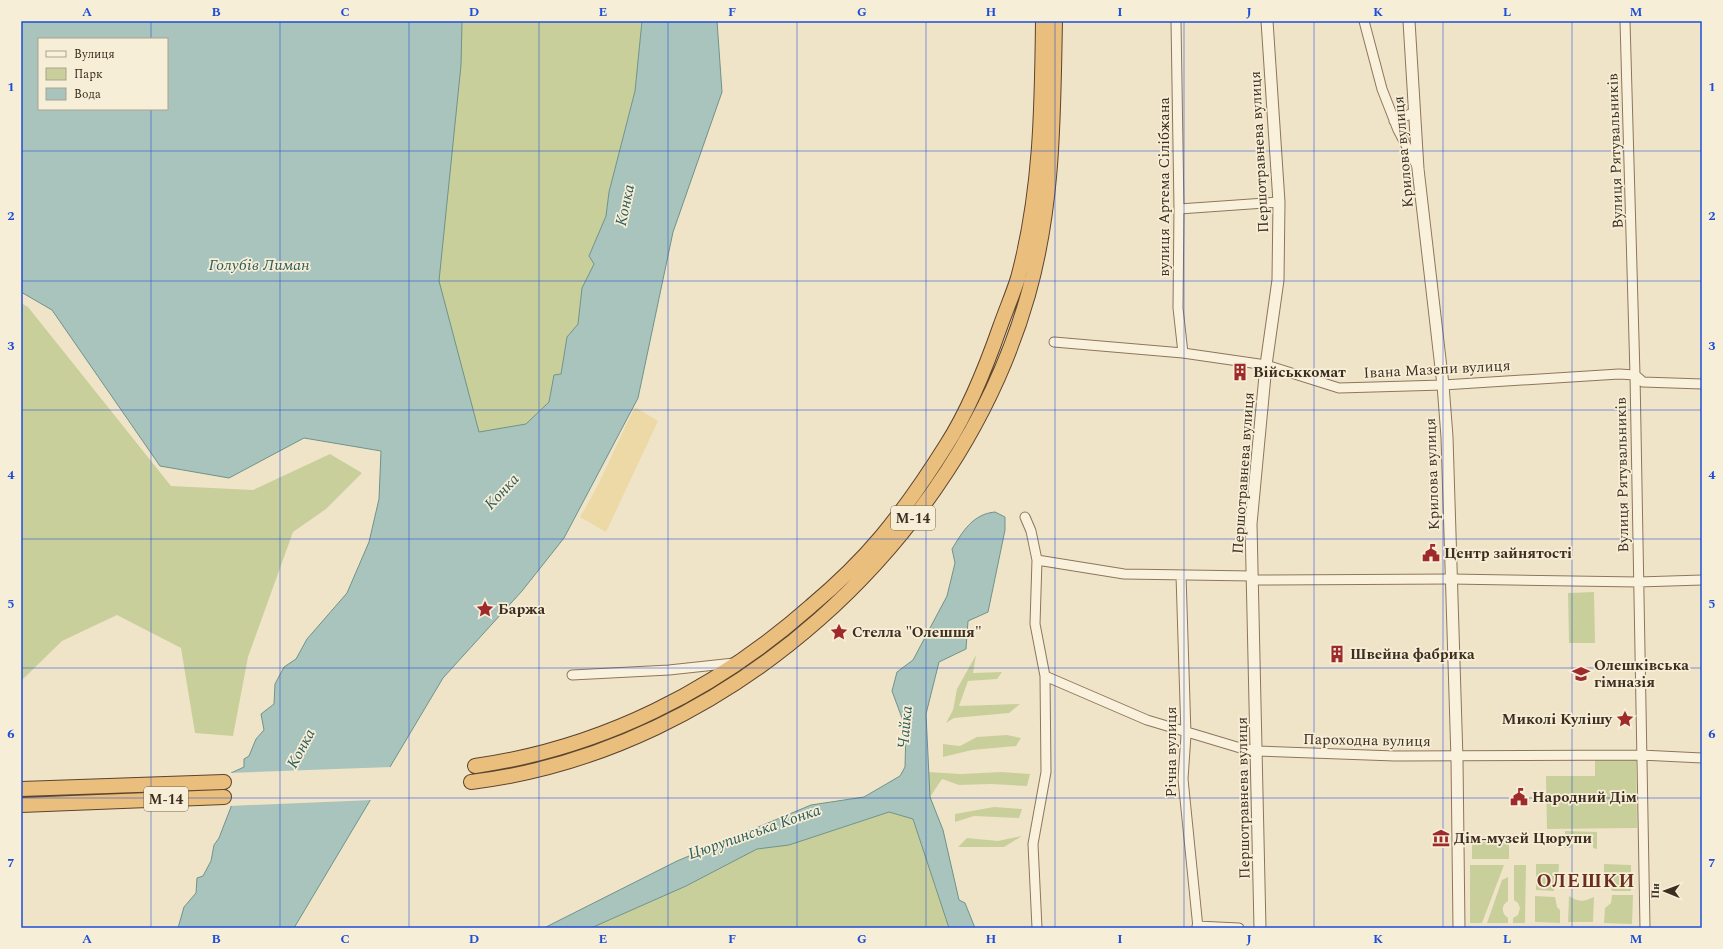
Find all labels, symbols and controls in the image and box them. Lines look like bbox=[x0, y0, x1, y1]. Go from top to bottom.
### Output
text: A bbox=[82, 2, 92, 22]
text: B bbox=[211, 2, 221, 22]
text: C bbox=[340, 2, 350, 22]
text: D bbox=[469, 2, 479, 22]
text: E bbox=[599, 2, 608, 22]
text: F bbox=[728, 2, 736, 22]
text: G bbox=[857, 2, 867, 22]
text: H bbox=[986, 2, 997, 22]
text: I bbox=[1117, 2, 1123, 22]
text: J bbox=[1246, 2, 1252, 22]
text: K bbox=[1373, 2, 1383, 22]
text: L bbox=[1503, 2, 1511, 22]
text: M bbox=[1630, 2, 1643, 22]
legend bbox=[38, 38, 168, 110]
text: Вулиця bbox=[74, 45, 115, 64]
text: Парк bbox=[74, 65, 103, 84]
street label: Першотравнева вулиця bbox=[1244, 70, 1275, 234]
street label: Вулиця Рятувальників bbox=[1601, 72, 1630, 229]
text: 1 bbox=[7, 77, 15, 97]
text: 1 bbox=[1708, 77, 1716, 97]
text: Вода bbox=[74, 85, 101, 104]
street label: Крилова вулиця bbox=[1387, 95, 1420, 209]
street label: вулиця Артема Сілібжана bbox=[1153, 96, 1176, 277]
water label: Конка bbox=[609, 182, 641, 228]
text: 2 bbox=[7, 206, 15, 226]
text: 2 bbox=[1708, 206, 1716, 226]
water label: Голубів Лиман bbox=[208, 253, 310, 277]
text: 3 bbox=[7, 336, 15, 356]
text: 3 bbox=[1708, 336, 1716, 356]
street label: Івана Мазепи вулиця bbox=[1363, 354, 1511, 385]
place label: Військкомат bbox=[1253, 361, 1346, 384]
building icon: Військкомат bbox=[1230, 362, 1250, 382]
street label: Першотравнева вулиця bbox=[1226, 391, 1261, 555]
street label: Вулиця Рятувальників bbox=[1610, 397, 1635, 553]
street label: Крилова вулиця bbox=[1419, 417, 1446, 530]
text: 4 bbox=[7, 465, 15, 485]
text: 4 bbox=[1708, 465, 1716, 485]
water label: Конка bbox=[479, 468, 525, 515]
road number: М-14 bbox=[891, 506, 935, 530]
place label: Центр зайнятості bbox=[1444, 542, 1572, 565]
public building icon: Центр зайнятості bbox=[1421, 543, 1441, 563]
text: 5 bbox=[7, 594, 15, 614]
text: 5 bbox=[1708, 594, 1716, 614]
place label: Баржа bbox=[498, 598, 546, 621]
place icon: Баржа bbox=[475, 599, 495, 619]
place label: Стелла "Олешшя" bbox=[852, 621, 982, 644]
place icon: Стелла "Олешшя" bbox=[829, 622, 849, 642]
place label: Швейна фабрика bbox=[1350, 643, 1475, 666]
building icon: Швейна фабрика bbox=[1327, 644, 1347, 664]
place label: Олешківська гімназія bbox=[1594, 654, 1689, 694]
school or university icon: Олешківська гімназія bbox=[1571, 664, 1591, 684]
water label: Чайка bbox=[891, 705, 919, 750]
street label: Річна вулиця bbox=[1160, 706, 1183, 798]
place label: Миколі Кулішу bbox=[1502, 708, 1613, 731]
place icon: Миколі Кулішу bbox=[1615, 709, 1635, 729]
street label: Першотравнева вулиця bbox=[1231, 717, 1256, 879]
text: 6 bbox=[7, 724, 15, 744]
water label: Конка bbox=[280, 724, 321, 773]
text: 6 bbox=[1708, 724, 1716, 744]
street label: Пароходна вулиця bbox=[1303, 728, 1431, 753]
place label: Народний Дім bbox=[1532, 786, 1637, 809]
road number: М-14 bbox=[144, 787, 188, 811]
public building icon: Народний Дім bbox=[1509, 787, 1529, 807]
water label: Цюрупинська Конка bbox=[685, 798, 824, 866]
place label: Дім-музей Цюрупи bbox=[1454, 827, 1593, 850]
museum icon: Дім-музей Цюрупи bbox=[1431, 828, 1451, 848]
text: 7 bbox=[7, 853, 15, 873]
text: 7 bbox=[1708, 853, 1716, 873]
district label: ОЛЕШКИ bbox=[1536, 867, 1636, 896]
north arrow bbox=[1645, 871, 1685, 911]
text: Пн bbox=[1647, 883, 1664, 899]
text: A bbox=[82, 929, 92, 949]
text: B bbox=[211, 929, 221, 949]
text: C bbox=[340, 929, 350, 949]
text: D bbox=[469, 929, 479, 949]
text: E bbox=[599, 929, 608, 949]
text: F bbox=[728, 929, 736, 949]
text: G bbox=[857, 929, 867, 949]
text: H bbox=[986, 929, 997, 949]
text: I bbox=[1117, 929, 1123, 949]
text: J bbox=[1246, 929, 1252, 949]
text: K bbox=[1373, 929, 1383, 949]
text: L bbox=[1503, 929, 1511, 949]
text: M bbox=[1630, 929, 1643, 949]

